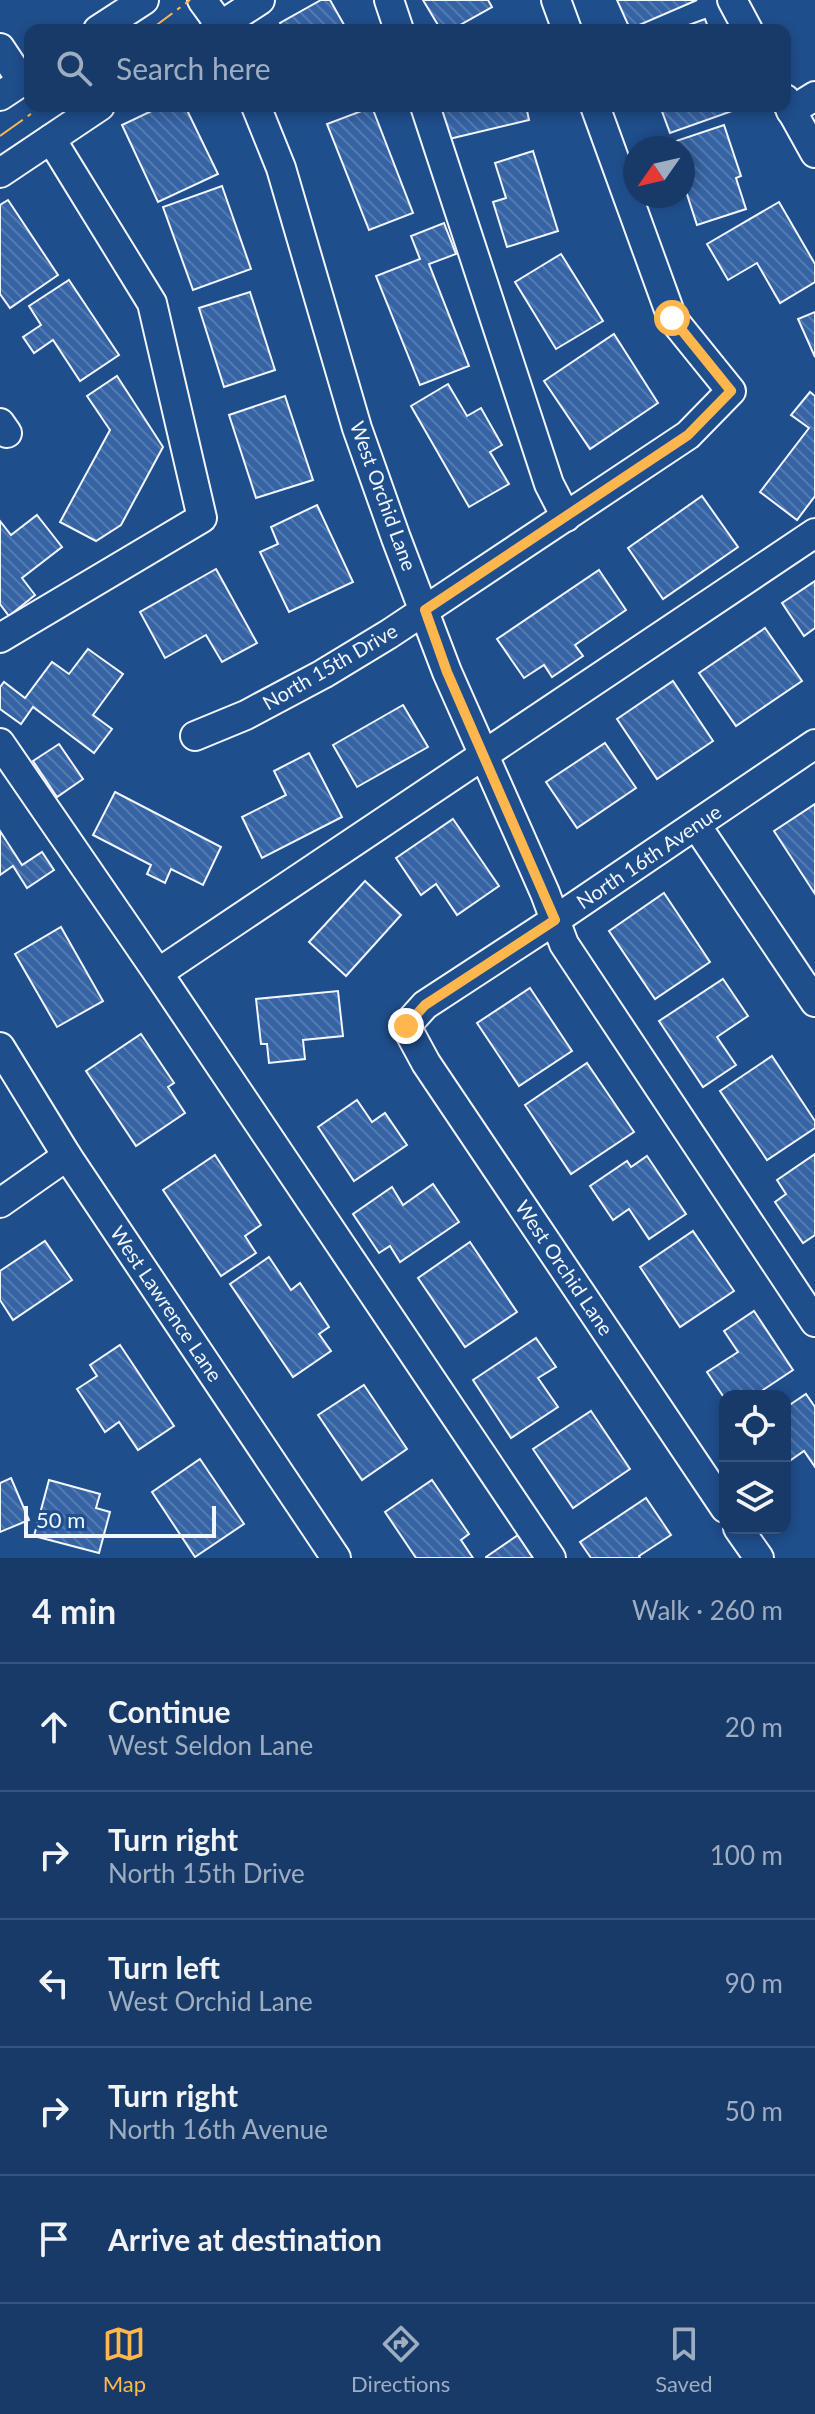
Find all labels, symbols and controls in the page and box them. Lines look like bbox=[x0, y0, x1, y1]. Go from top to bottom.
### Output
search box bbox=[24, 24, 791, 112]
icon: search bbox=[52, 46, 96, 90]
text: Search here bbox=[116, 50, 271, 86]
north arrow bbox=[623, 136, 695, 208]
route start bbox=[654, 300, 690, 336]
street label: West Orchid Lane bbox=[346, 418, 422, 574]
street label: North 15th Drive bbox=[258, 618, 401, 714]
street label: North 16th Avenue bbox=[572, 799, 725, 913]
route end bbox=[388, 1008, 424, 1044]
street label: West Orchid Lane bbox=[511, 1195, 619, 1339]
street label: West Lawrence Lane bbox=[106, 1221, 228, 1386]
map controls bbox=[719, 1390, 791, 1534]
button: locate bbox=[719, 1390, 791, 1462]
button: layers bbox=[719, 1462, 791, 1534]
scale bar bbox=[24, 1502, 216, 1538]
text: 50 m bbox=[36, 1506, 85, 1533]
text: 4 min bbox=[32, 1590, 116, 1631]
text: Walk · 260 m bbox=[632, 1594, 783, 1626]
text: Continue bbox=[108, 1693, 231, 1729]
icon: ahead bbox=[32, 1705, 76, 1749]
text: 20 m bbox=[725, 1711, 783, 1743]
text: West Seldon Lane bbox=[108, 1729, 313, 1761]
text: Turn right bbox=[108, 1821, 238, 1857]
icon: right bbox=[32, 1833, 76, 1877]
text: 100 m bbox=[710, 1839, 783, 1871]
text: North 15th Drive bbox=[108, 1857, 305, 1889]
text: Turn left bbox=[108, 1949, 220, 1985]
icon: left bbox=[32, 1961, 76, 2005]
text: 90 m bbox=[725, 1967, 783, 1999]
text: West Orchid Lane bbox=[108, 1985, 313, 2017]
text: Turn right bbox=[108, 2077, 238, 2113]
icon: right bbox=[32, 2089, 76, 2133]
text: 50 m bbox=[725, 2095, 783, 2127]
text: North 16th Avenue bbox=[108, 2113, 328, 2145]
icon: arrive bbox=[32, 2217, 76, 2261]
text: Arrive at destination bbox=[108, 2221, 382, 2257]
tab: Map bbox=[102, 2322, 146, 2397]
tab: Directions bbox=[351, 2322, 450, 2397]
tab: Saved bbox=[655, 2322, 713, 2397]

